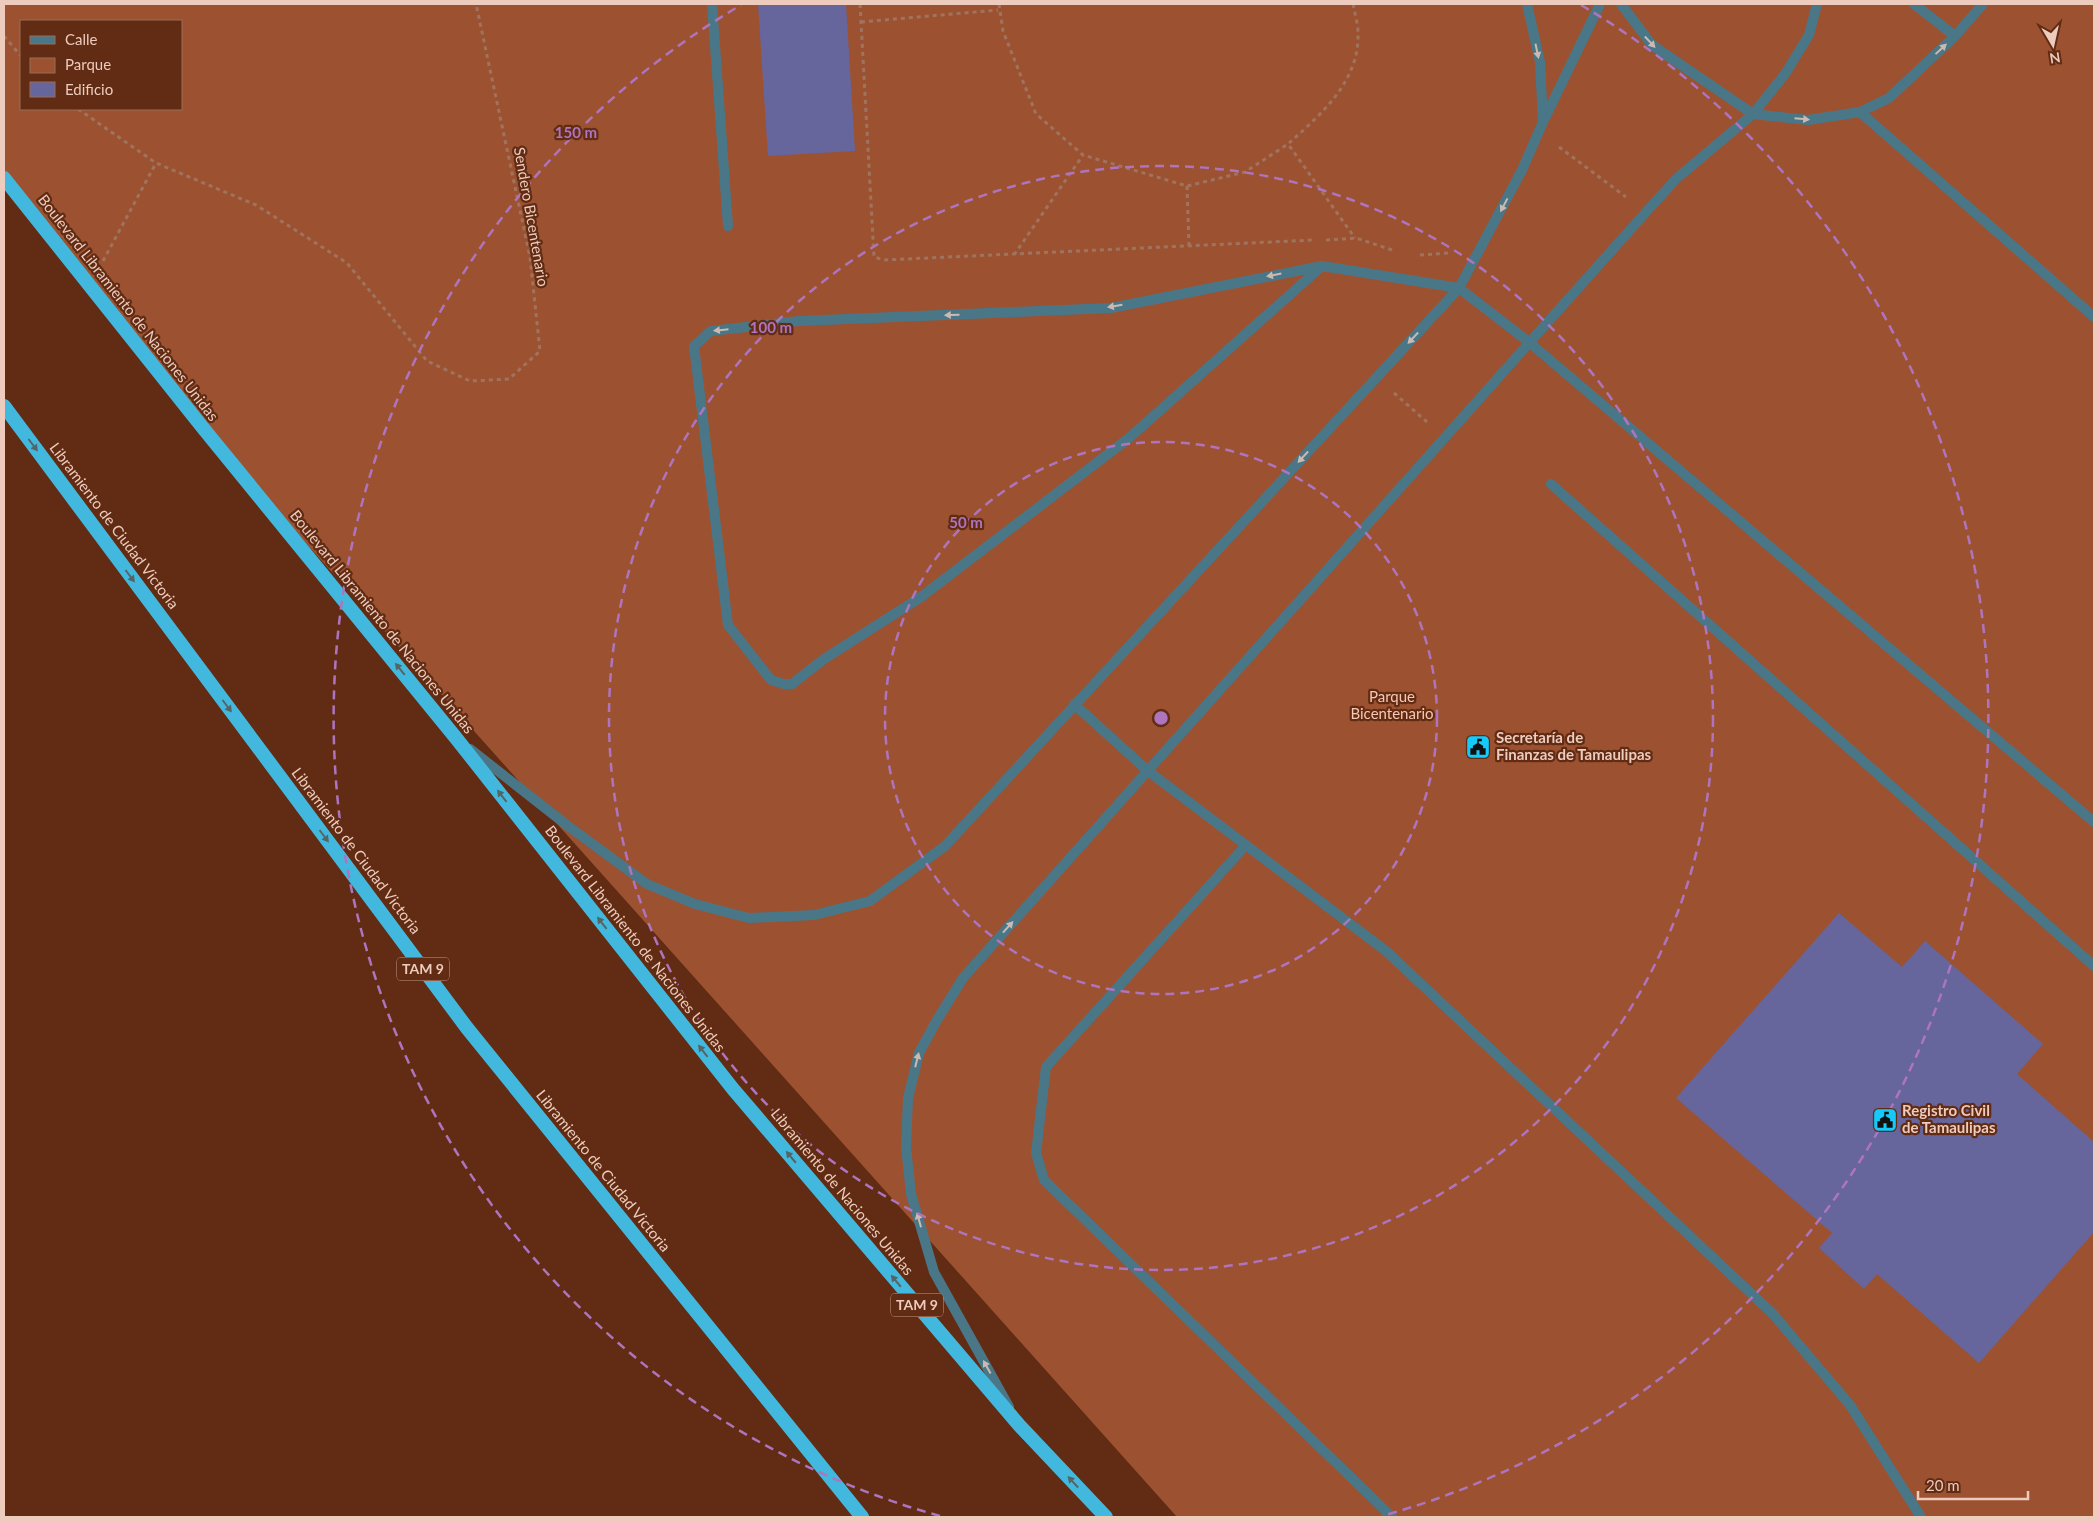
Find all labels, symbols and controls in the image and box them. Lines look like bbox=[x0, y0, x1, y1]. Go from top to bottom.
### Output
legend bbox=[20, 20, 182, 110]
north arrow bbox=[2028, 20, 2078, 70]
text: Calle bbox=[65, 30, 98, 48]
one-way arrow bbox=[1644, 36, 1656, 48]
one-way arrow bbox=[1934, 43, 1946, 55]
one-way arrow bbox=[1534, 44, 1542, 60]
text: N bbox=[2048, 49, 2062, 68]
text: Parque bbox=[65, 55, 111, 73]
text: Edificio bbox=[65, 80, 113, 98]
one-way arrow bbox=[1794, 116, 1810, 124]
text: 150 m bbox=[555, 123, 597, 141]
street label: Sendero Bicentenario bbox=[511, 146, 553, 288]
street label: Boulevard Libramiento de Naciones Unidas bbox=[35, 191, 223, 424]
one-way arrow bbox=[1500, 197, 1508, 212]
one-way arrow bbox=[1266, 272, 1282, 280]
one-way arrow bbox=[1106, 303, 1122, 311]
one-way arrow bbox=[944, 311, 960, 319]
text: 100 m bbox=[750, 318, 792, 336]
one-way arrow bbox=[712, 326, 728, 334]
one-way arrow bbox=[1407, 332, 1419, 344]
one-way arrow bbox=[28, 438, 38, 452]
street label: Libramiento de Ciudad Victoria bbox=[46, 439, 183, 612]
one-way arrow bbox=[1297, 451, 1309, 463]
street label: Boulevard Libramiento de Naciones Unidas bbox=[287, 506, 479, 737]
text: 50 m bbox=[949, 513, 983, 531]
one-way arrow bbox=[125, 569, 135, 583]
one-way arrow bbox=[394, 663, 405, 676]
park label: Parque Bicentenario bbox=[1350, 687, 1434, 722]
one-way arrow bbox=[222, 699, 232, 713]
centre of rings bbox=[1152, 709, 1170, 727]
place label: Secretaría de Finanzas de Tamaulipas bbox=[1496, 728, 1652, 763]
public building icon: Secretaría de Finanzas de Tamaulipas bbox=[1465, 734, 1491, 760]
street label: Libramiento de Ciudad Victoria bbox=[288, 764, 425, 937]
one-way arrow bbox=[496, 790, 507, 803]
street label: Boulevard Libramiento de Naciones Unidas bbox=[542, 822, 730, 1055]
one-way arrow bbox=[319, 829, 329, 843]
one-way arrow bbox=[597, 917, 608, 930]
one-way arrow bbox=[1003, 921, 1014, 934]
road number: TAM 9 bbox=[397, 958, 449, 981]
one-way arrow bbox=[698, 1045, 709, 1058]
one-way arrow bbox=[913, 1053, 921, 1068]
street label: Libramiento de Ciudad Victoria bbox=[533, 1086, 675, 1255]
place label: Registro Civil de Tamaulipas bbox=[1902, 1101, 1996, 1136]
street label: Libramiento de Naciones Unidas bbox=[768, 1104, 918, 1278]
public building icon: Registro Civil de Tamaulipas bbox=[1872, 1107, 1898, 1133]
one-way arrow bbox=[786, 1151, 797, 1164]
one-way arrow bbox=[915, 1213, 923, 1228]
one-way arrow bbox=[891, 1274, 902, 1287]
road number: TAM 9 bbox=[891, 1294, 943, 1316]
one-way arrow bbox=[983, 1360, 991, 1374]
scale bar bbox=[1918, 1468, 2028, 1500]
one-way arrow bbox=[1067, 1476, 1079, 1488]
text: 20 m bbox=[1926, 1476, 1960, 1494]

